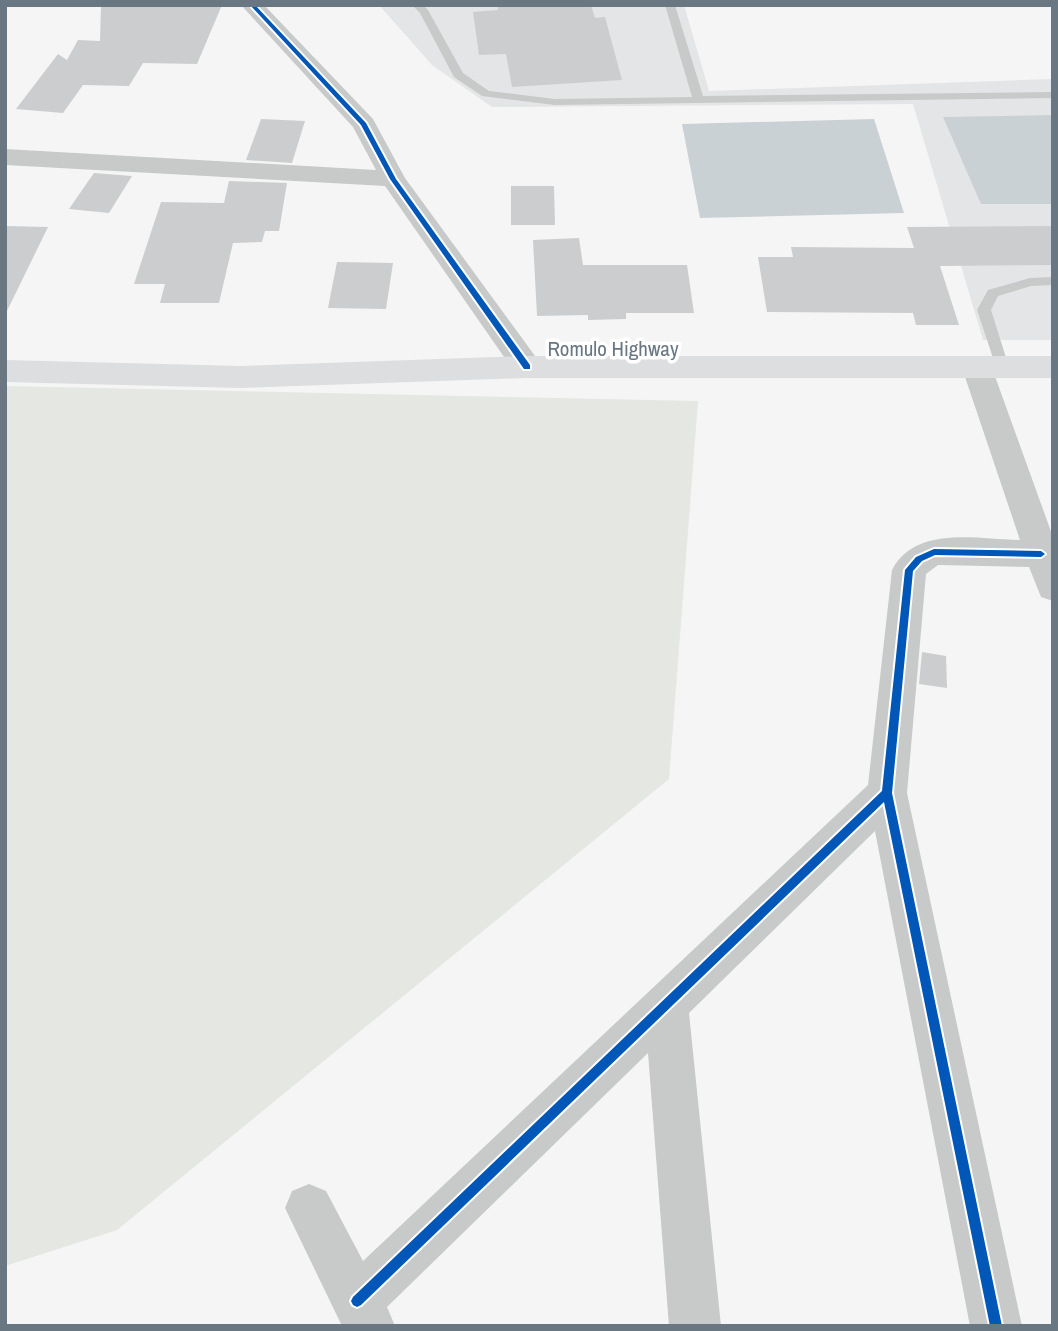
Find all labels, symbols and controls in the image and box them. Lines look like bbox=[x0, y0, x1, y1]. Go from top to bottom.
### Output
street label: Romulo Highway bbox=[547, 334, 679, 363]

